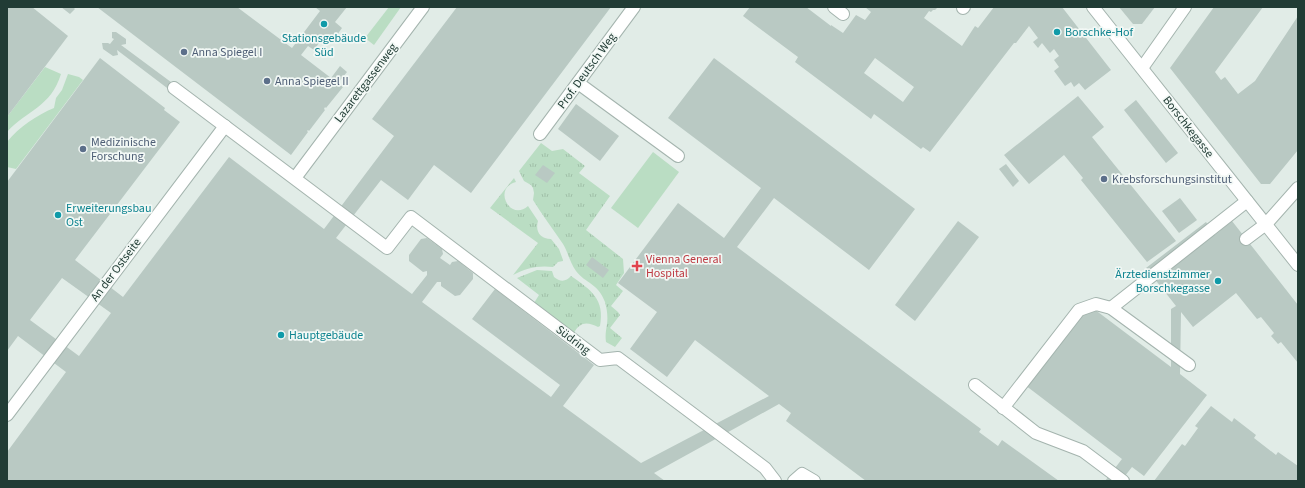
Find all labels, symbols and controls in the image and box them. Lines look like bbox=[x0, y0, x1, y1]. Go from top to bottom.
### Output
marker: Stationsgebäude Süd bbox=[319, 19, 329, 29]
place label: Borschke-Hof bbox=[1065, 24, 1134, 41]
marker: Borschke-Hof bbox=[1052, 27, 1062, 37]
place label: Stationsgebäude Süd bbox=[282, 30, 366, 61]
street label: Prof. Deutsch Weg bbox=[554, 30, 620, 112]
street label: Lazarettgassenweg bbox=[331, 40, 401, 126]
place label: Anna Spiegel I bbox=[192, 44, 262, 61]
marker: Anna Spiegel I bbox=[179, 47, 189, 57]
place label: Anna Spiegel II bbox=[275, 73, 349, 90]
marker: Anna Spiegel II bbox=[262, 76, 272, 86]
street label: Borschkegasse bbox=[1158, 93, 1218, 161]
place label: Medizinische Forschung bbox=[91, 134, 156, 165]
marker: Medizinische Forschung bbox=[78, 144, 88, 154]
place label: Krebsforschungsinstitut bbox=[1112, 171, 1232, 188]
marker: Krebsforschungsinstitut bbox=[1099, 174, 1109, 184]
place label: Erweiterungsbau Ost bbox=[66, 200, 151, 231]
marker: Erweiterungsbau Ost bbox=[53, 210, 63, 220]
street label: An der Ostseite bbox=[87, 235, 145, 305]
place label: Vienna General Hospital bbox=[646, 251, 722, 282]
marker: Vienna General Hospital bbox=[631, 260, 643, 272]
place label: Ärztedienstzimmer Borschkegasse bbox=[1115, 266, 1211, 297]
marker: Ärztedienstzimmer Borschkegasse bbox=[1213, 276, 1223, 286]
street label: Südring bbox=[552, 321, 594, 359]
place label: Hauptgebäude bbox=[289, 327, 363, 344]
marker: Hauptgebäude bbox=[276, 330, 286, 340]

